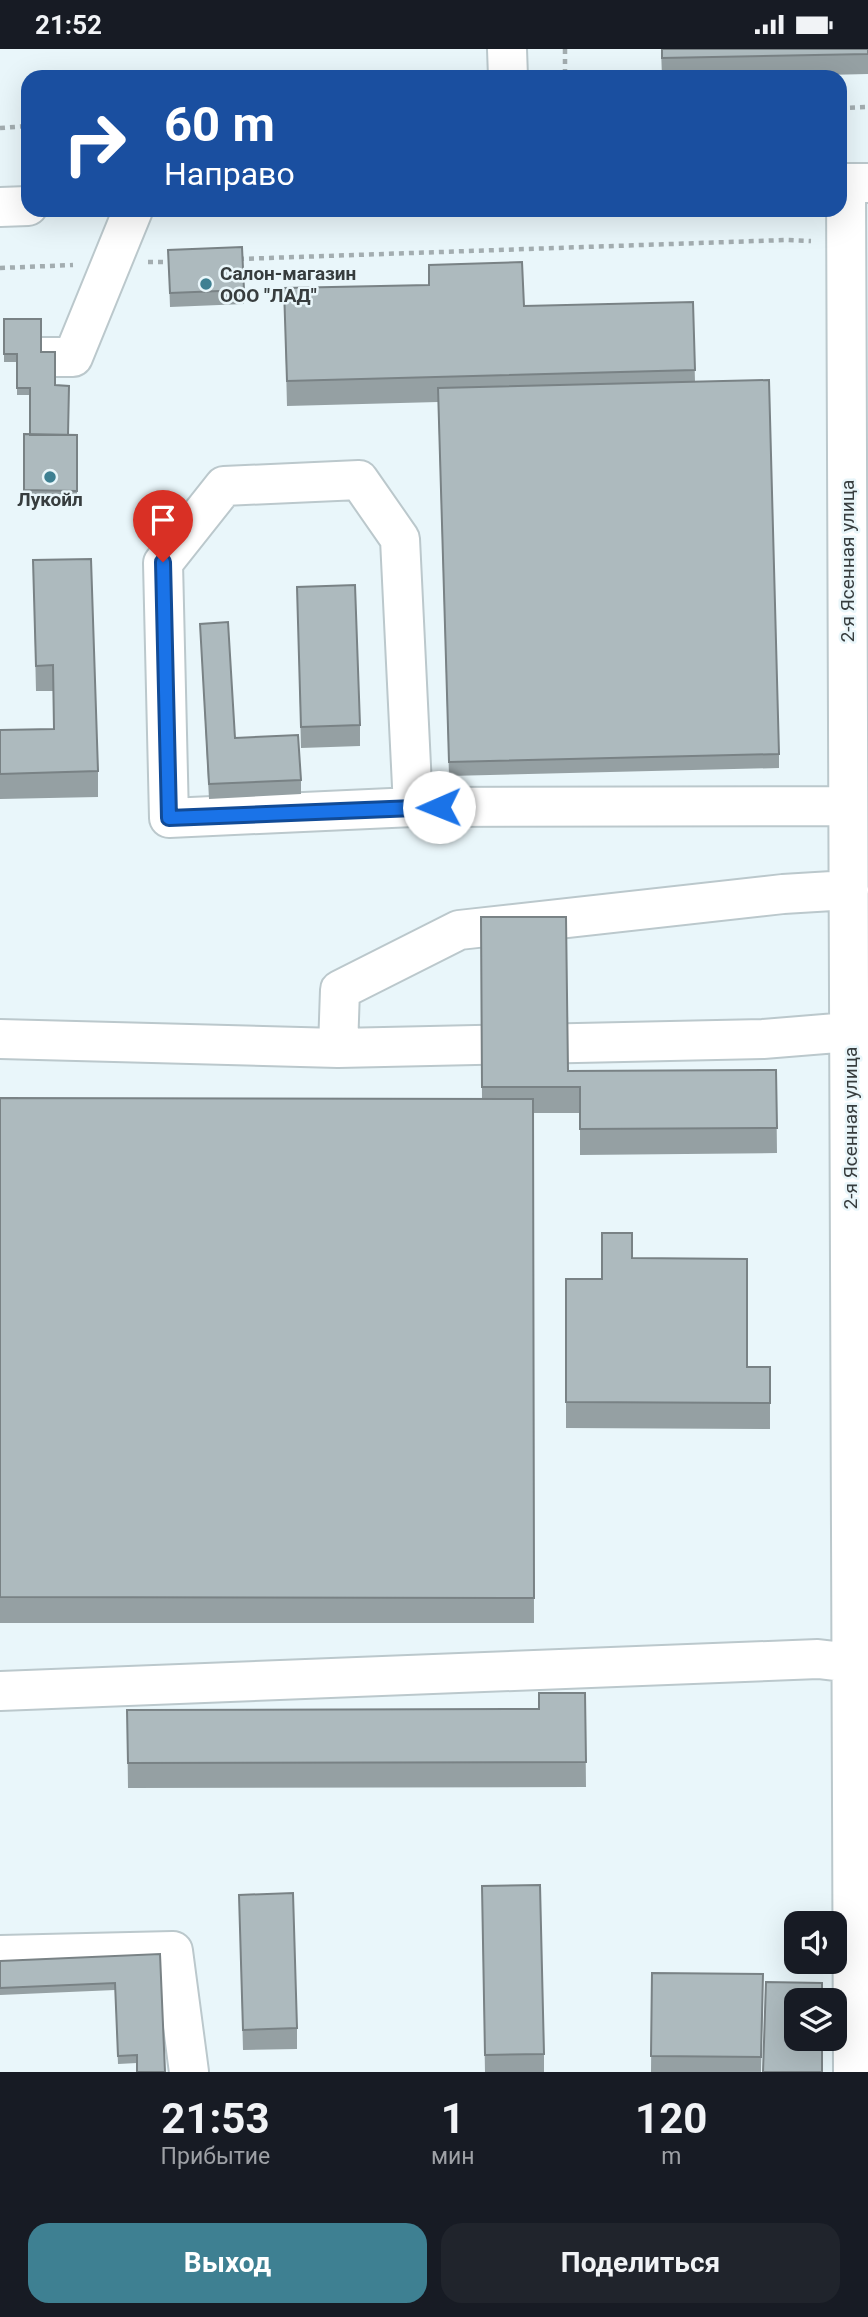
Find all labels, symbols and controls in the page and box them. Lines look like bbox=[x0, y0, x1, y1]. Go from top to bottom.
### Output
text: 21:52 bbox=[35, 10, 102, 40]
text: 60 m bbox=[164, 96, 275, 153]
icon: right bbox=[49, 98, 140, 189]
text: Направо bbox=[164, 155, 295, 193]
place label: Салон-магазин ООО "ЛАД" bbox=[220, 262, 356, 307]
marker: Салон-магазин ООО "ЛАД" bbox=[198, 276, 214, 292]
marker: Лукойл bbox=[42, 469, 58, 485]
street label: 2-я Ясенная улица bbox=[836, 480, 859, 642]
place label: Лукойл bbox=[17, 488, 83, 511]
pin bbox=[133, 490, 193, 562]
icon: arrive bbox=[144, 501, 182, 539]
position arrow bbox=[402, 770, 476, 844]
street label: 2-я Ясенная улица bbox=[839, 1047, 862, 1209]
map controls bbox=[784, 1911, 847, 2051]
button: sound bbox=[784, 1911, 847, 1974]
button: layers bbox=[784, 1988, 847, 2051]
text: 21:53 bbox=[161, 2094, 270, 2143]
text: 1 bbox=[441, 2094, 465, 2143]
text: 120 bbox=[635, 2094, 707, 2143]
text: Прибытие bbox=[161, 2143, 270, 2170]
text: мин bbox=[431, 2143, 475, 2170]
text: m bbox=[661, 2143, 681, 2170]
button: Выход bbox=[28, 2223, 427, 2303]
button: Поделиться bbox=[441, 2223, 840, 2303]

